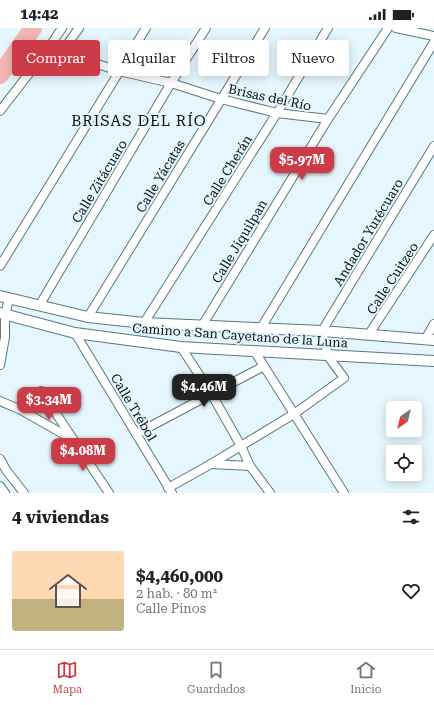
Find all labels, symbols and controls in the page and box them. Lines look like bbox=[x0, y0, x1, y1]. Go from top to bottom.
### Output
text: 14:42 bbox=[20, 5, 58, 23]
chip: Comprar bbox=[12, 40, 100, 76]
chip: Alquilar bbox=[108, 40, 190, 76]
chip: Filtros bbox=[198, 40, 269, 76]
chip: Nuevo bbox=[277, 40, 349, 76]
street label: Brisas del Río bbox=[227, 81, 313, 114]
district label: BRISAS DEL RÍO bbox=[71, 112, 207, 130]
street label: Calle Cherán bbox=[200, 132, 255, 208]
street label: Calle Zitácuaro bbox=[69, 137, 130, 226]
street label: Calle Yácatas bbox=[133, 137, 188, 215]
pin: $5.97M bbox=[269, 147, 335, 181]
text: $5.97M bbox=[279, 152, 325, 167]
street label: Andador Yurécuaro bbox=[331, 176, 406, 288]
street label: Calle Jiquilpan bbox=[209, 196, 271, 286]
street label: Calle Cuitzeo bbox=[364, 239, 421, 317]
street label: Camino a San Cayetano de la Luna bbox=[132, 320, 348, 351]
street label: Calle Trébol bbox=[108, 371, 160, 444]
pin: $4.46M bbox=[171, 374, 237, 408]
text: $4.46M bbox=[181, 379, 227, 394]
pin: $3.34M bbox=[16, 387, 82, 421]
text: $3.34M bbox=[26, 392, 72, 407]
north arrow bbox=[386, 401, 422, 437]
map controls bbox=[386, 401, 422, 481]
pin: $4.08M bbox=[50, 438, 116, 472]
text: $4.08M bbox=[60, 443, 106, 458]
button: locate bbox=[386, 445, 422, 481]
icon: filters bbox=[400, 506, 422, 528]
text: 4 viviendas bbox=[12, 507, 109, 527]
text: $4,460,000 bbox=[136, 566, 223, 586]
icon: home bbox=[44, 567, 92, 615]
icon: heart bbox=[400, 580, 422, 602]
text: 2 hab. · 80 m² bbox=[136, 586, 217, 601]
text: Calle Pinos bbox=[136, 601, 206, 616]
tab: Mapa bbox=[53, 659, 82, 696]
tab: Guardados bbox=[187, 659, 245, 696]
tab: Inicio bbox=[350, 659, 381, 696]

